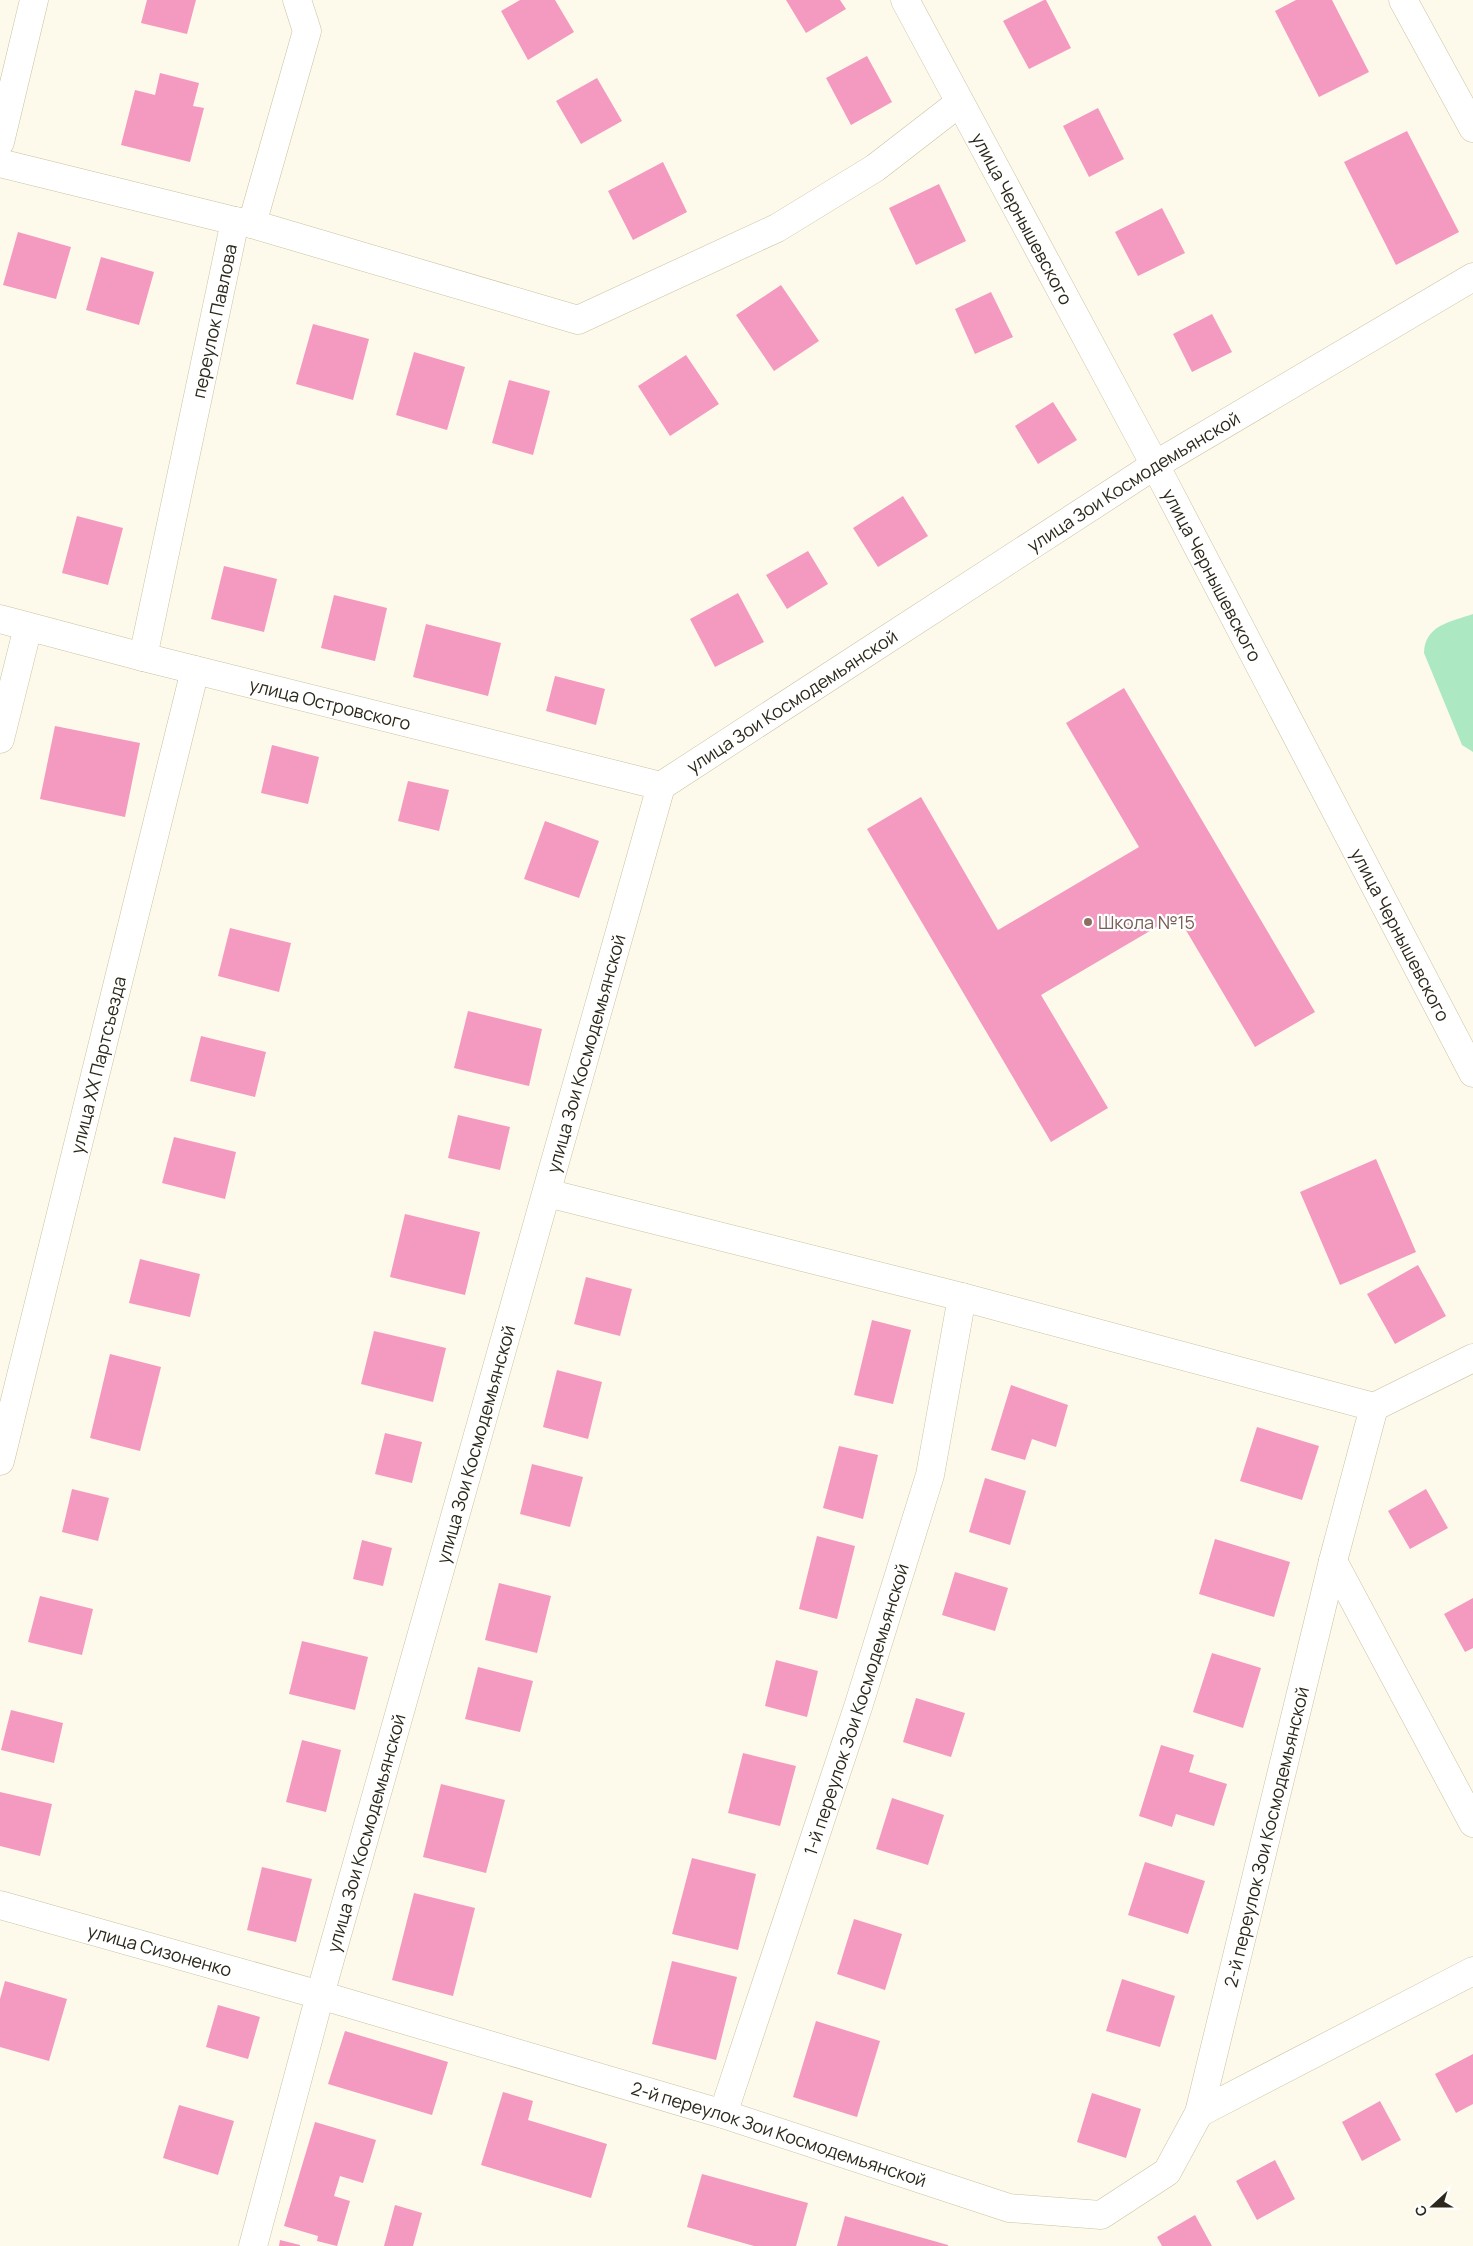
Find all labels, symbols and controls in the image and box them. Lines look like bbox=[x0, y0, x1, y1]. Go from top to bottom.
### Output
street label: улица Чернышевского bbox=[966, 128, 1078, 309]
street label: переулок Павлова bbox=[186, 242, 242, 400]
street label: улица Зои Космодемьянской bbox=[1022, 406, 1244, 557]
street label: улица Чернышевского bbox=[1157, 484, 1268, 666]
street label: улица Зои Космодемьянской bbox=[682, 624, 902, 778]
street label: улица Островского bbox=[247, 672, 414, 735]
street label: улица Чернышевского bbox=[1346, 844, 1456, 1025]
place label: Школа №15 bbox=[1098, 910, 1195, 934]
marker: Школа №15 bbox=[1082, 916, 1094, 928]
street label: улица Зои Космодемьянской bbox=[540, 931, 631, 1176]
street label: улица ХХ Партсъезда bbox=[64, 974, 131, 1156]
street label: улица Зои Космодемьянской bbox=[430, 1322, 520, 1566]
street label: 1-й переулок Зои Космодемьянской bbox=[798, 1560, 914, 1858]
street label: 2-й переулок Зои Космодемьянской bbox=[1218, 1684, 1314, 1990]
street label: улица Зои Космодемьянской bbox=[321, 1711, 411, 1955]
street label: улица Сизоненко bbox=[85, 1918, 235, 1982]
street label: 2-й переулок Зои Космодемьянской bbox=[629, 2076, 930, 2192]
north arrow bbox=[1408, 2181, 1458, 2231]
text: С bbox=[1410, 2203, 1431, 2219]

